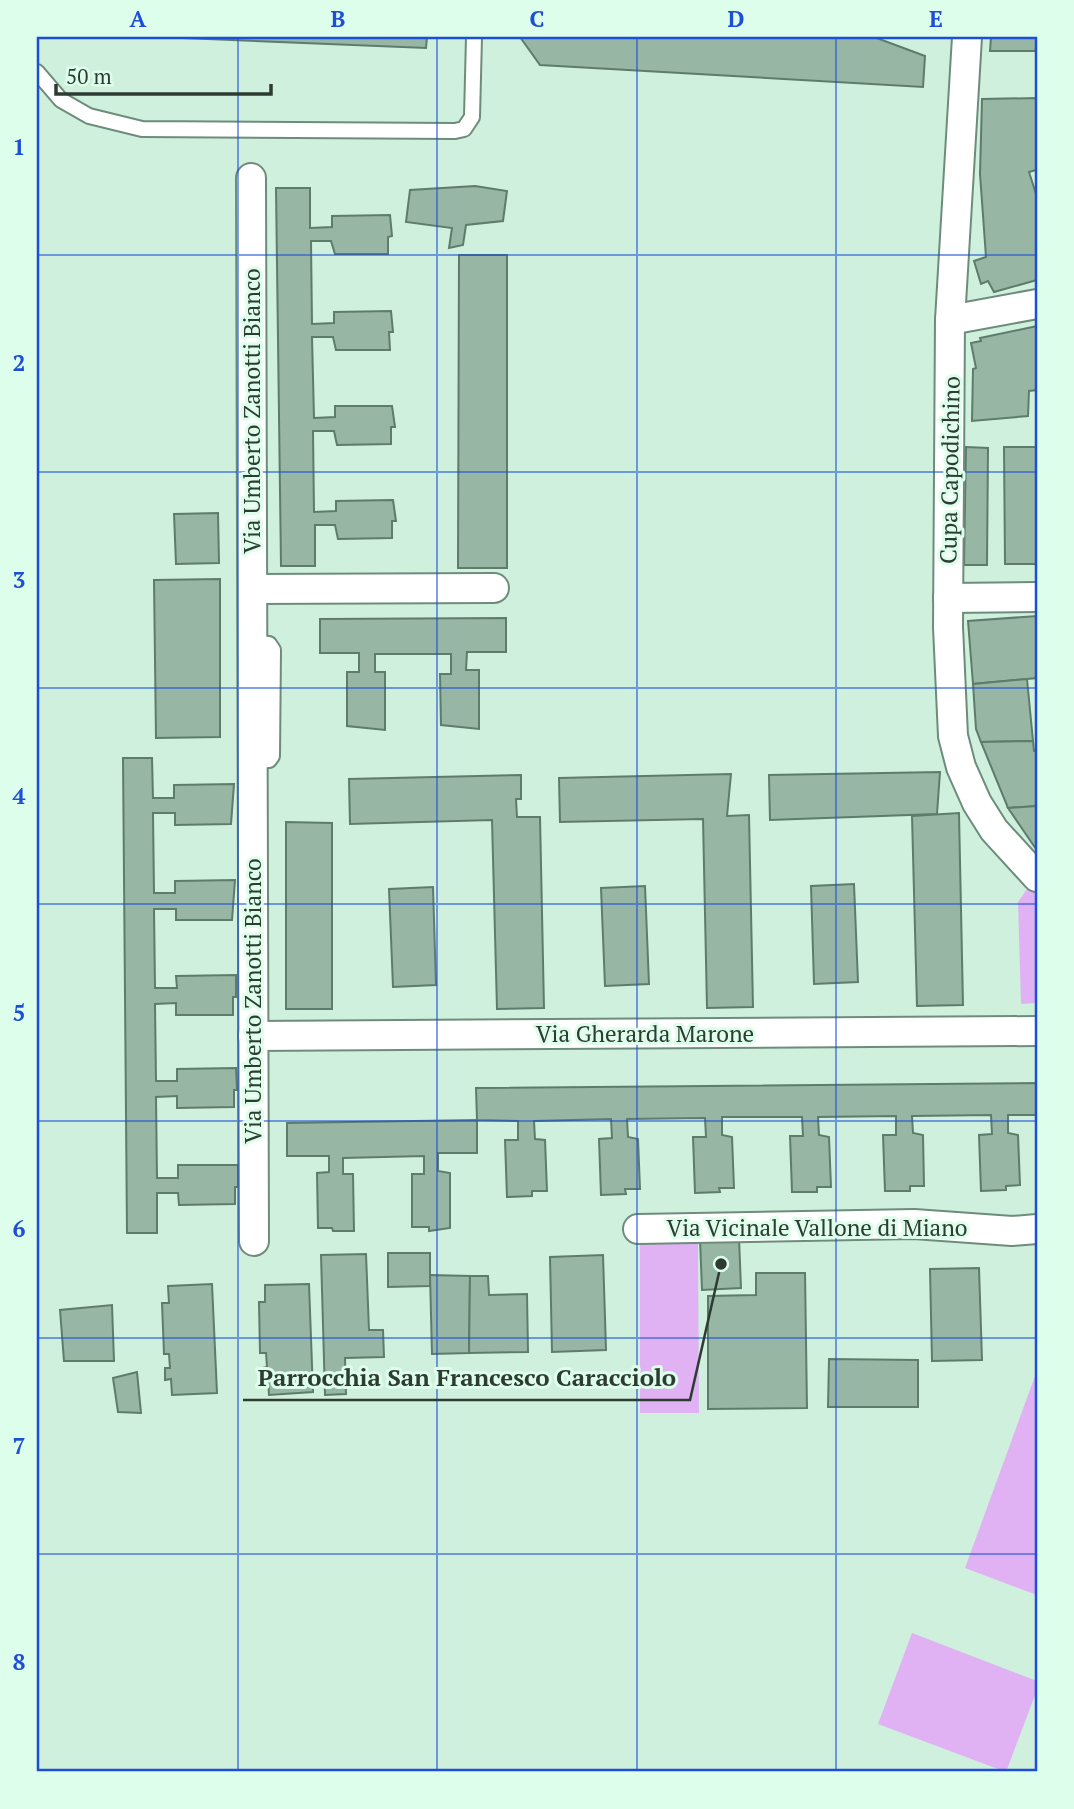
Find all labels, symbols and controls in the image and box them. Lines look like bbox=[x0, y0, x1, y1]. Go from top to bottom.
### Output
text: A bbox=[130, 3, 147, 34]
text: B bbox=[331, 3, 346, 34]
text: C bbox=[530, 3, 545, 34]
text: D bbox=[728, 3, 745, 34]
text: E bbox=[929, 3, 943, 34]
scale bar bbox=[56, 52, 271, 96]
text: 50 m bbox=[66, 62, 112, 90]
text: 1 bbox=[13, 131, 26, 162]
street label: Via Umberto Zanotti Bianco bbox=[236, 268, 267, 554]
text: 2 bbox=[13, 347, 26, 378]
street label: Cupa Capodichino bbox=[932, 376, 967, 564]
text: 3 bbox=[13, 564, 26, 595]
text: 4 bbox=[13, 780, 26, 811]
street label: Via Umberto Zanotti Bianco bbox=[237, 858, 268, 1144]
text: 5 bbox=[13, 997, 26, 1028]
street label: Via Gherarda Marone bbox=[536, 1018, 754, 1049]
street label: Via Vicinale Vallone di Miano bbox=[666, 1212, 968, 1243]
text: 6 bbox=[13, 1213, 26, 1244]
callout: Parrocchia San Francesco Caracciolo bbox=[243, 1355, 690, 1400]
text: Parrocchia San Francesco Caracciolo bbox=[258, 1361, 676, 1393]
text: 7 bbox=[13, 1430, 26, 1461]
text: 8 bbox=[13, 1646, 26, 1677]

